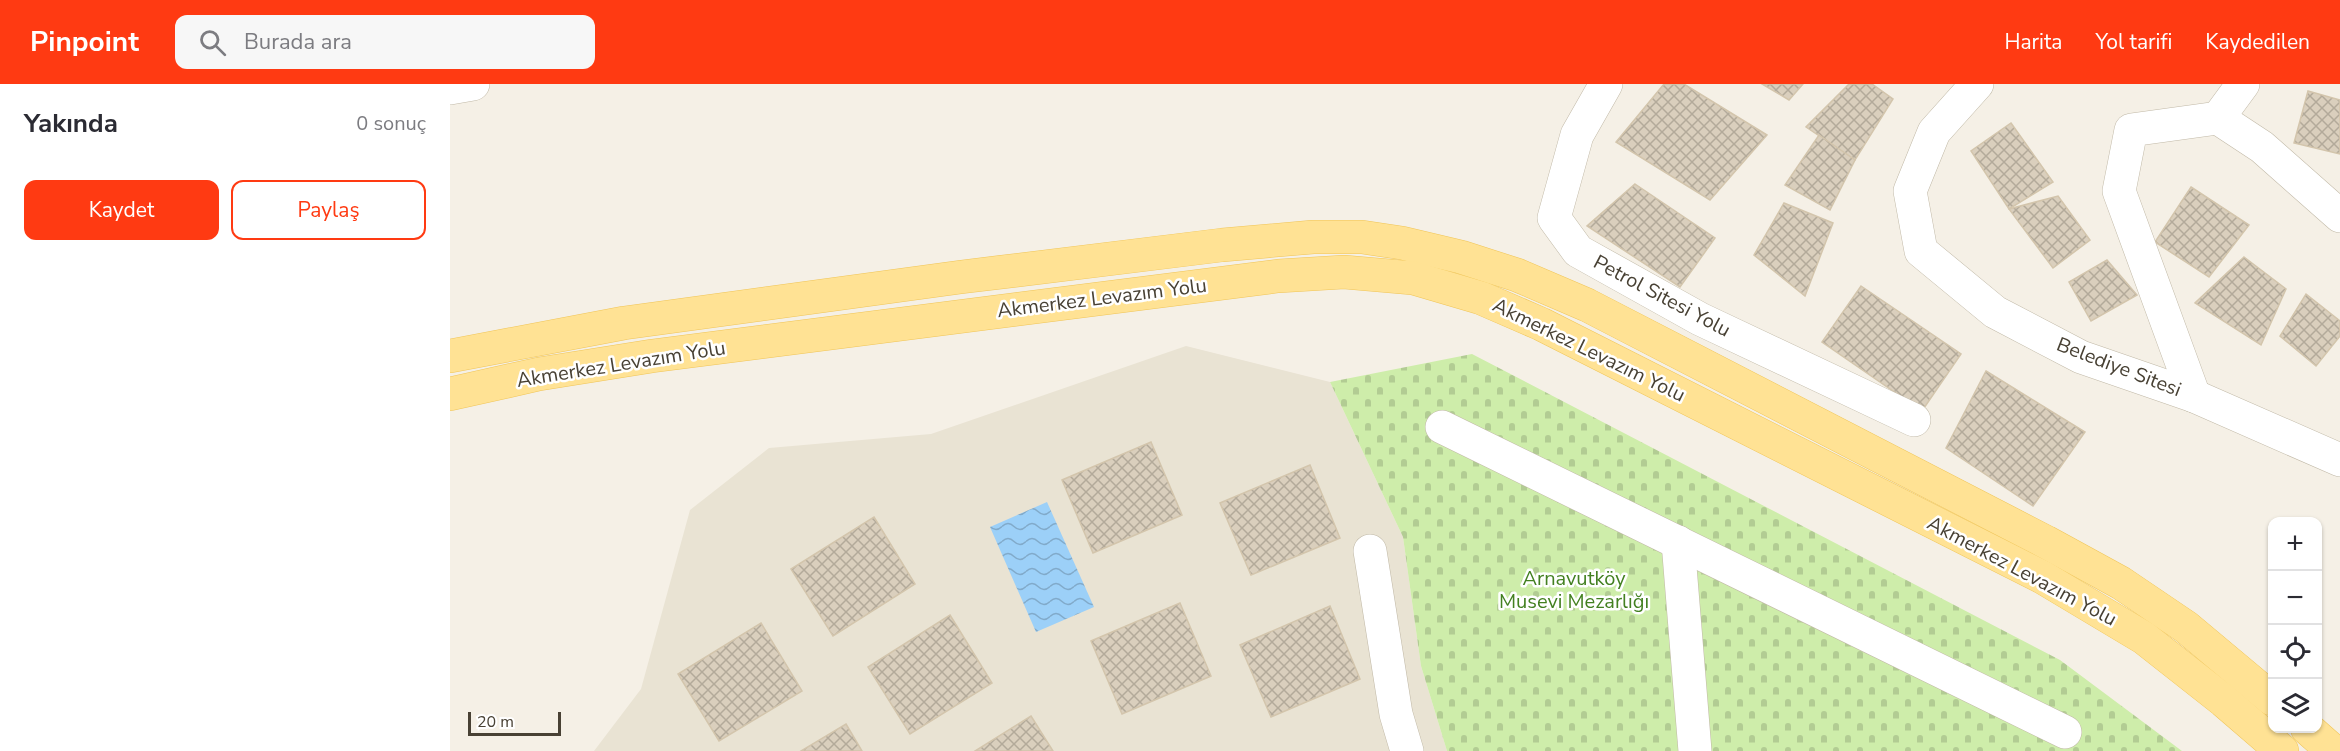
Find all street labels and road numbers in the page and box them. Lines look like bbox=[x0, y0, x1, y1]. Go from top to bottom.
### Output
street label: Petrol Sitesi Yolu bbox=[1589, 249, 1735, 343]
street label: Akmerkez Levazım Yolu bbox=[996, 272, 1208, 324]
street label: Akmerkez Levazım Yolu bbox=[1488, 292, 1690, 408]
street label: Belediye Sitesi bbox=[2053, 331, 2185, 403]
street label: Akmerkez Levazım Yolu bbox=[515, 334, 727, 394]
street label: Akmerkez Levazım Yolu bbox=[1923, 510, 2121, 632]

